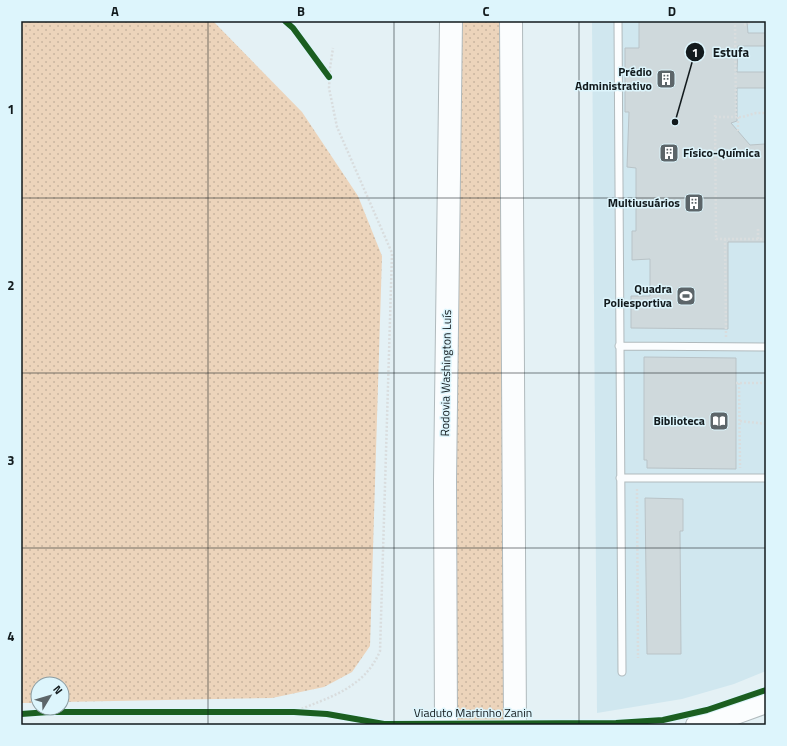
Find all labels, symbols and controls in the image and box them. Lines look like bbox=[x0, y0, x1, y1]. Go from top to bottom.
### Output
text: A bbox=[111, 1, 119, 21]
text: B bbox=[297, 1, 305, 21]
text: C bbox=[482, 1, 490, 21]
text: D bbox=[668, 1, 676, 21]
callout: Estufa bbox=[685, 40, 758, 65]
text: Estufa bbox=[713, 42, 750, 62]
text: 1 bbox=[692, 43, 698, 62]
place label: Prédio Administrativo bbox=[575, 62, 652, 95]
building icon: Prédio Administrativo bbox=[655, 68, 677, 90]
text: 1 bbox=[7, 99, 15, 119]
building icon: Físico-Química bbox=[658, 142, 680, 164]
place label: Físico-Química bbox=[683, 143, 760, 162]
building icon: Multiusuários bbox=[683, 192, 705, 214]
place label: Multiusuários bbox=[608, 193, 680, 212]
text: 2 bbox=[7, 275, 15, 295]
place label: Quadra Poliesportiva bbox=[604, 279, 672, 312]
sports icon: Quadra Poliesportiva bbox=[675, 285, 697, 307]
street label: Rodovia Washington Luís bbox=[435, 309, 456, 437]
library icon: Biblioteca bbox=[708, 410, 730, 432]
place label: Biblioteca bbox=[653, 411, 705, 430]
text: 3 bbox=[7, 450, 15, 470]
text: 4 bbox=[7, 626, 15, 646]
north arrow bbox=[30, 676, 70, 716]
text: N bbox=[49, 682, 67, 698]
street label: Viaduto Martinho Zanin bbox=[414, 703, 532, 722]

